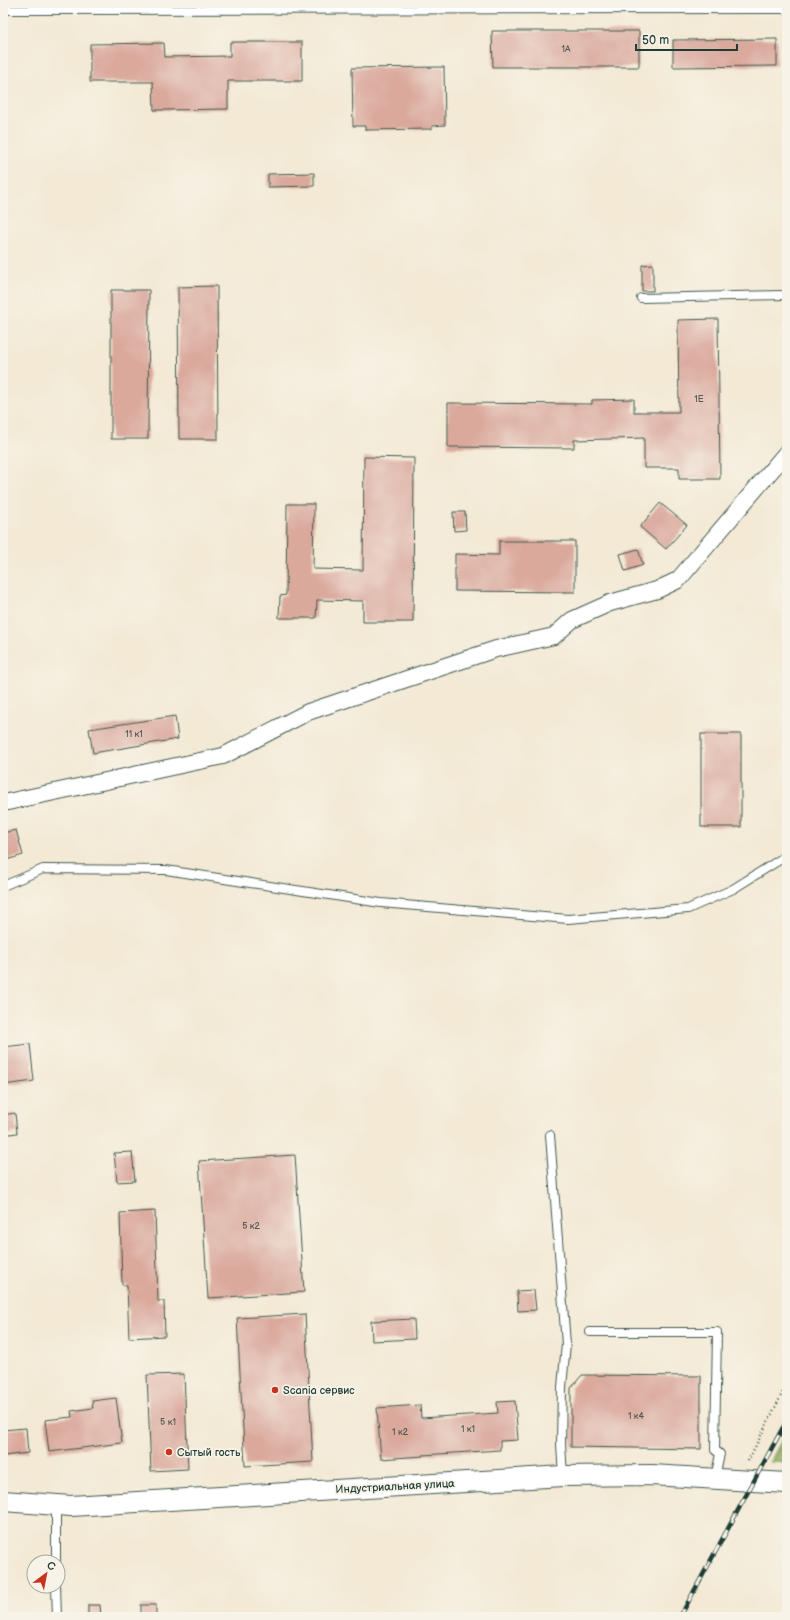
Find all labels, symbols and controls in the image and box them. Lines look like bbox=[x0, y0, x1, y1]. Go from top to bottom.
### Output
scale bar bbox=[636, 26, 737, 52]
text: 50 m bbox=[642, 33, 669, 48]
house number: 1А bbox=[562, 44, 571, 55]
house number: 1Е bbox=[694, 394, 704, 405]
house number: 11 к1 bbox=[125, 729, 143, 740]
house number: 5 к2 bbox=[242, 1221, 261, 1232]
place label: Scania сервис bbox=[283, 1384, 355, 1397]
marker: Scania сервис bbox=[270, 1385, 280, 1395]
house number: 1 к4 bbox=[628, 1411, 645, 1422]
house number: 5 к1 bbox=[160, 1417, 176, 1428]
house number: 1 к1 bbox=[461, 1424, 475, 1435]
house number: 1 к2 bbox=[392, 1427, 409, 1438]
place label: Сытый гость bbox=[177, 1446, 241, 1459]
marker: Сытый гость bbox=[164, 1447, 174, 1457]
street label: Индустриальная улица bbox=[335, 1477, 455, 1496]
north arrow bbox=[26, 1554, 66, 1594]
text: С bbox=[44, 1558, 58, 1574]

